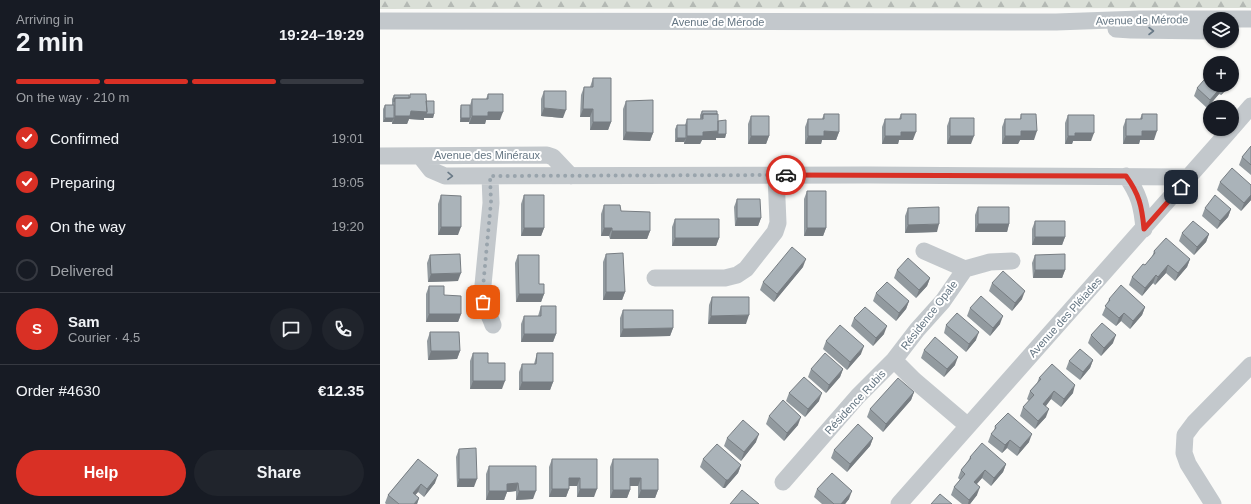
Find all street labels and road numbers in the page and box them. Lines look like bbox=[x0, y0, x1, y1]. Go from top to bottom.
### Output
street label: Avenue de Mérode bbox=[1096, 13, 1188, 27]
street label: Avenue de Mérode bbox=[672, 16, 764, 28]
street label: Avenue des Minéraux bbox=[434, 149, 541, 161]
street label: Avenue des Pléiades bbox=[1026, 274, 1104, 359]
street label: Résidence Opale bbox=[898, 278, 960, 352]
street label: Résidence Rubis bbox=[822, 367, 888, 437]

